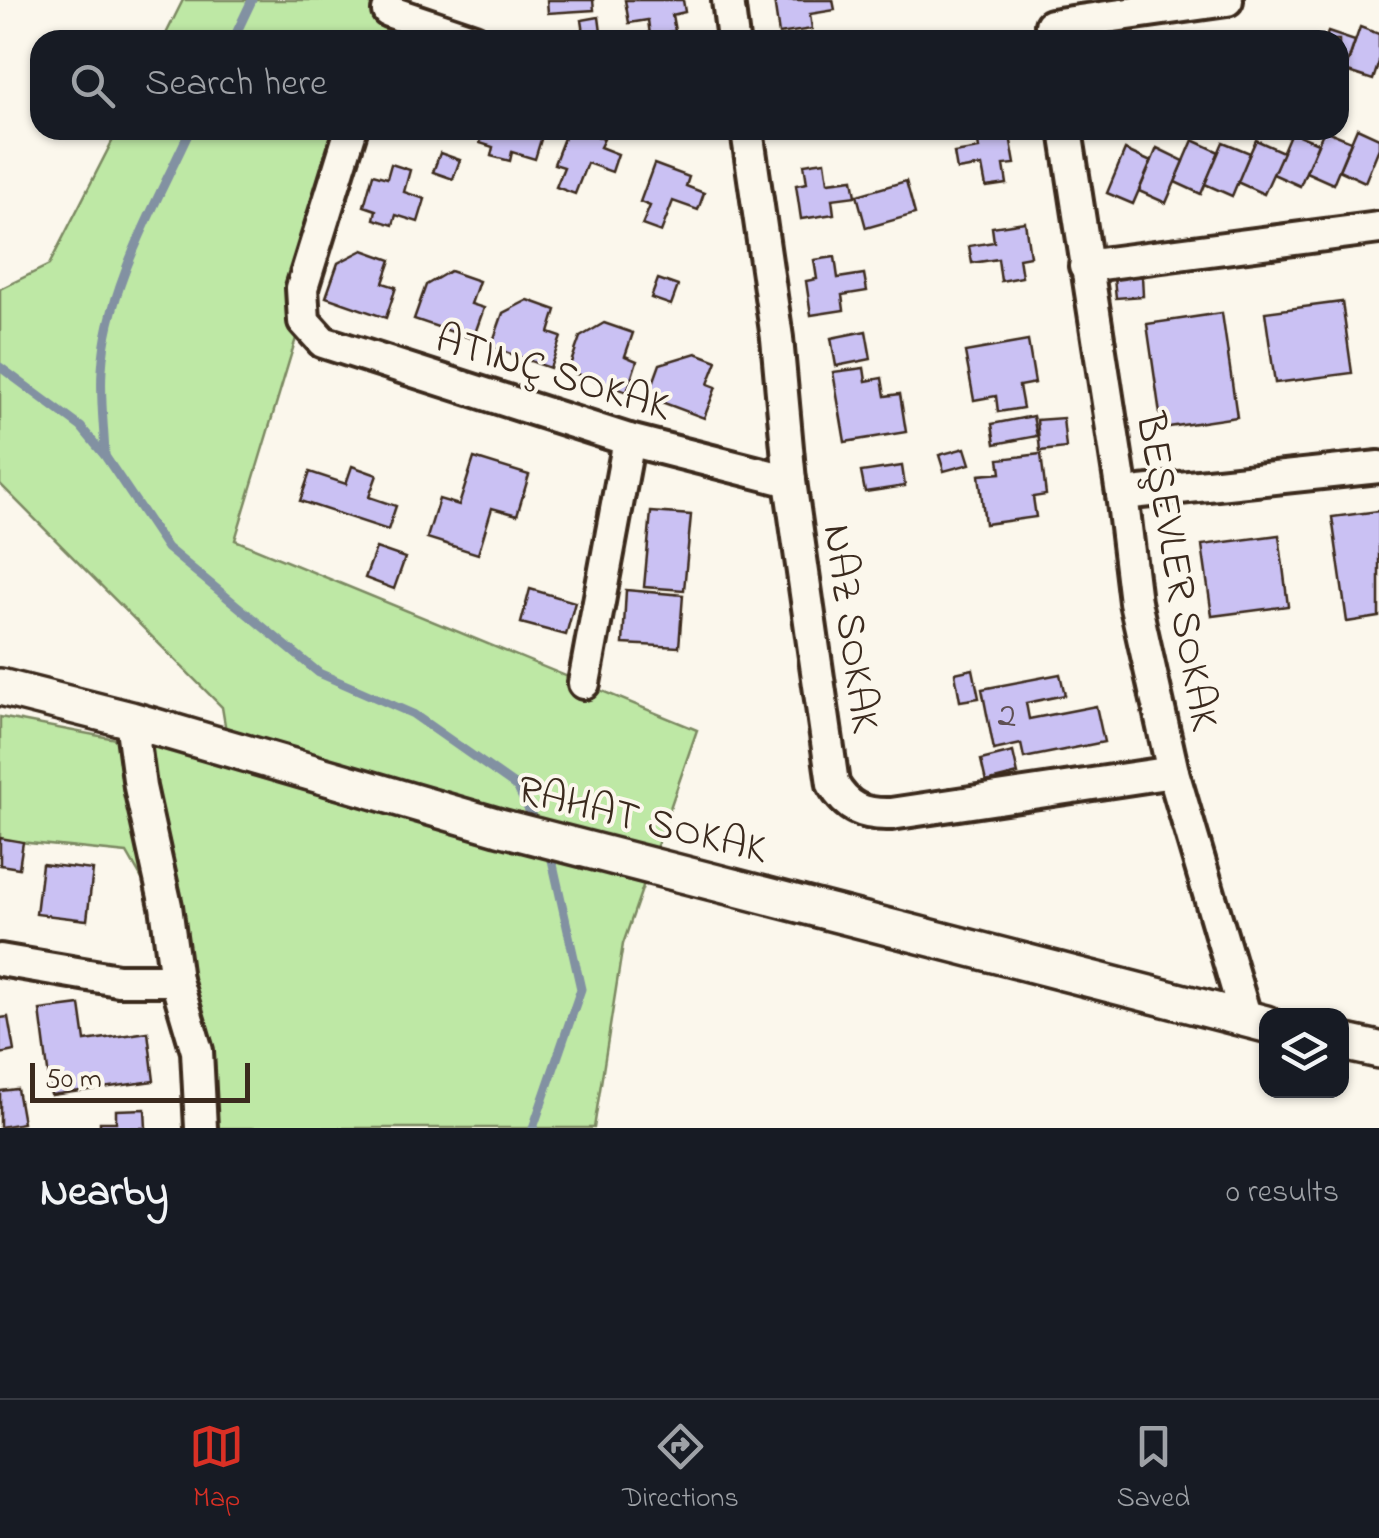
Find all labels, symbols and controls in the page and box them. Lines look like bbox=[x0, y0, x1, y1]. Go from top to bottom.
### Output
search box bbox=[30, 30, 1349, 140]
text: Search here bbox=[145, 57, 327, 113]
icon: search bbox=[65, 58, 120, 113]
street label: ATINÇ SOKAK bbox=[428, 310, 678, 439]
street label: BEŞEVLER SOKAK bbox=[1117, 407, 1234, 736]
street label: NAZ SOKAK bbox=[805, 521, 894, 737]
house number: 2 bbox=[998, 689, 1016, 745]
street label: RAHAT SOKAK bbox=[511, 761, 774, 882]
map controls bbox=[1259, 1008, 1349, 1098]
button: layers bbox=[1259, 1008, 1349, 1098]
scale bar bbox=[30, 1058, 250, 1102]
text: 50 m bbox=[45, 1060, 102, 1101]
text: Nearby bbox=[40, 1163, 168, 1224]
text: 0 results bbox=[1226, 1170, 1339, 1217]
tab: Map bbox=[189, 1419, 244, 1520]
tab: Directions bbox=[622, 1419, 739, 1520]
tab: Saved bbox=[1117, 1419, 1190, 1520]

